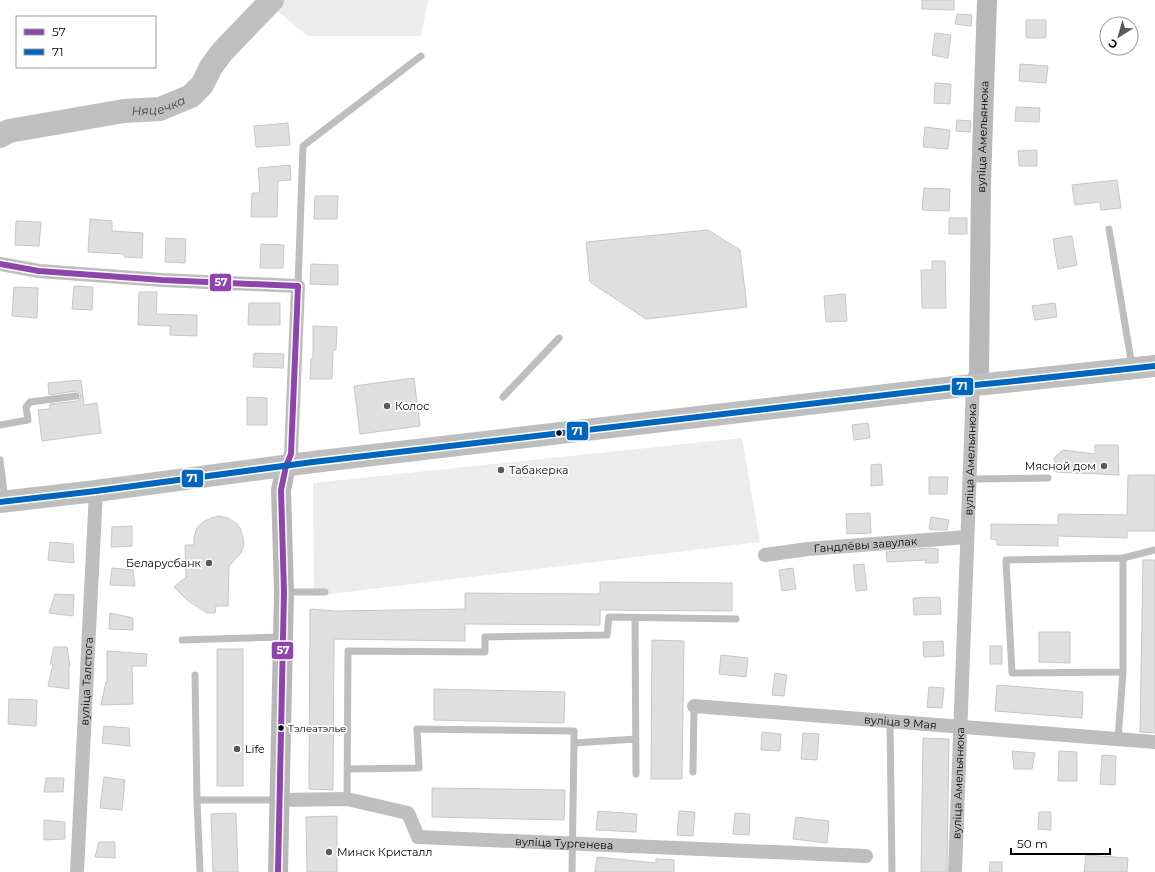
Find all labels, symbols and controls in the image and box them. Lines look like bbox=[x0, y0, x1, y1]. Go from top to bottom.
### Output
legend bbox=[16, 16, 156, 68]
north arrow bbox=[1099, 16, 1139, 56]
text: 57 bbox=[52, 24, 66, 39]
text: С bbox=[1106, 36, 1120, 52]
text: 71 bbox=[52, 44, 64, 59]
street label: вуліца Амельянюка bbox=[974, 80, 991, 193]
water label: Няцечка bbox=[131, 92, 187, 118]
line badge: 57 bbox=[209, 273, 232, 292]
text: 57 bbox=[214, 275, 228, 289]
line badge: 71 bbox=[951, 377, 974, 396]
text: 71 bbox=[956, 379, 968, 393]
place label: Колос bbox=[395, 399, 430, 413]
marker: Колос bbox=[382, 401, 392, 411]
street label: вуліца Амельянюка bbox=[961, 403, 979, 516]
line badge: 71 bbox=[566, 421, 589, 441]
text: 71 bbox=[571, 424, 583, 438]
unlabelled marker bbox=[554, 428, 564, 438]
place label: Мясной дом bbox=[1025, 459, 1096, 473]
marker: Мясной дом bbox=[1099, 461, 1109, 471]
place label: Табакерка bbox=[509, 463, 568, 477]
marker: Табакерка bbox=[496, 465, 506, 475]
line badge: 71 bbox=[181, 469, 204, 488]
text: 71 bbox=[186, 471, 198, 485]
street label: Гандлёвы завулак bbox=[813, 534, 918, 556]
place label: Беларусбанк bbox=[126, 556, 202, 570]
marker: Беларусбанк bbox=[204, 558, 214, 568]
street label: вуліца Талстога bbox=[77, 637, 96, 726]
line badge: 57 bbox=[271, 641, 294, 660]
text: 57 bbox=[276, 643, 290, 657]
street label: вуліца 9 Мая bbox=[864, 712, 937, 732]
place label: Тэлеатэлье bbox=[288, 722, 346, 735]
marker: Тэлеатэлье bbox=[276, 723, 286, 733]
street label: вуліца Амельянюка bbox=[949, 727, 967, 839]
place label: Life bbox=[245, 742, 265, 756]
marker: Life bbox=[232, 744, 242, 754]
scale bar bbox=[1011, 830, 1110, 856]
street label: вуліца Тургенева bbox=[515, 834, 614, 852]
text: 50 m bbox=[1017, 836, 1048, 851]
place label: Минск Кристалл bbox=[337, 845, 432, 859]
marker: Минск Кристалл bbox=[324, 847, 334, 857]

